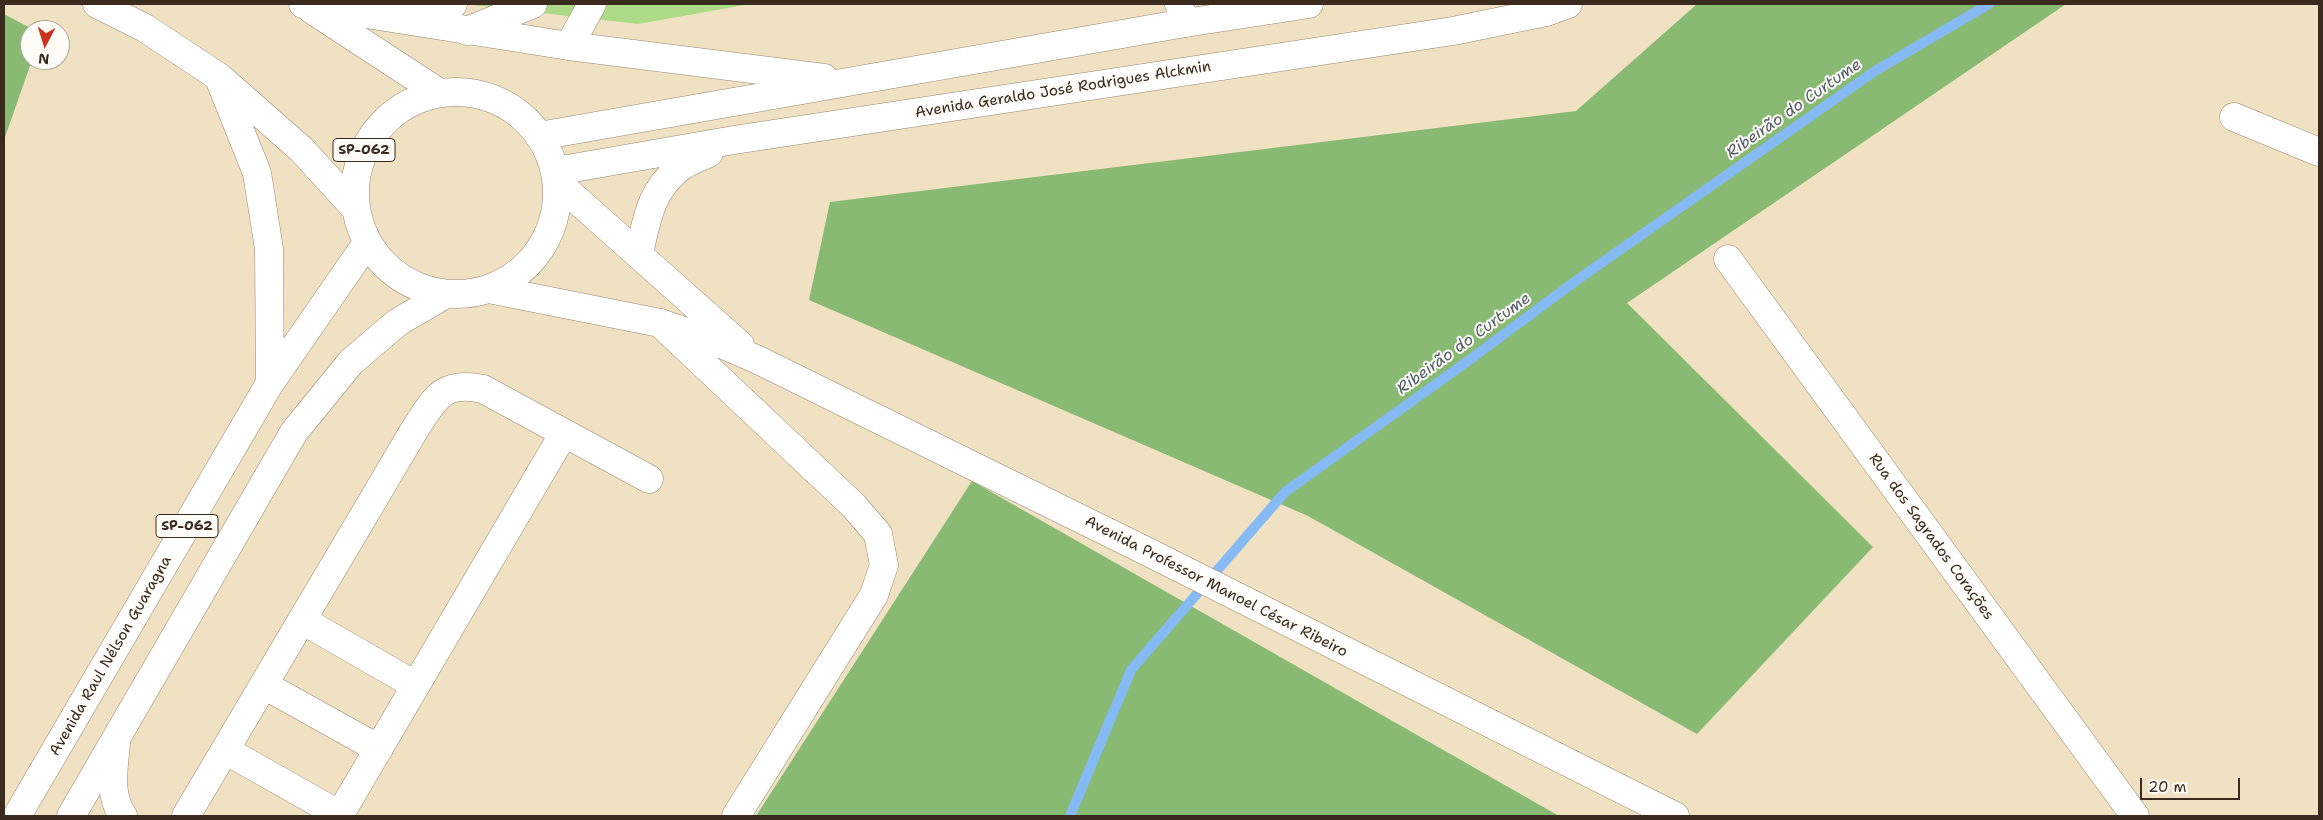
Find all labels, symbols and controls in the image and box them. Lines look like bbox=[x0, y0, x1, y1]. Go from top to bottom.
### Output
north arrow bbox=[20, 20, 70, 70]
text: N bbox=[37, 49, 50, 68]
water label: Ribeirão do Curtume bbox=[1723, 55, 1865, 163]
street label: Avenida Geraldo José Rodrigues Alckmin bbox=[914, 58, 1212, 122]
road number: SP-062 bbox=[333, 138, 395, 162]
water label: Ribeirão do Curtume bbox=[1394, 289, 1534, 399]
street label: Rua dos Sagrados Corações bbox=[1865, 450, 1997, 624]
street label: Avenida Professor Manoel César Ribeiro bbox=[1082, 513, 1350, 661]
road number: SP-062 bbox=[156, 514, 218, 538]
street label: Avenida Raul Nélson Guaragna bbox=[46, 553, 176, 759]
scale bar bbox=[2143, 768, 2243, 800]
text: 20 m bbox=[2148, 777, 2187, 797]

